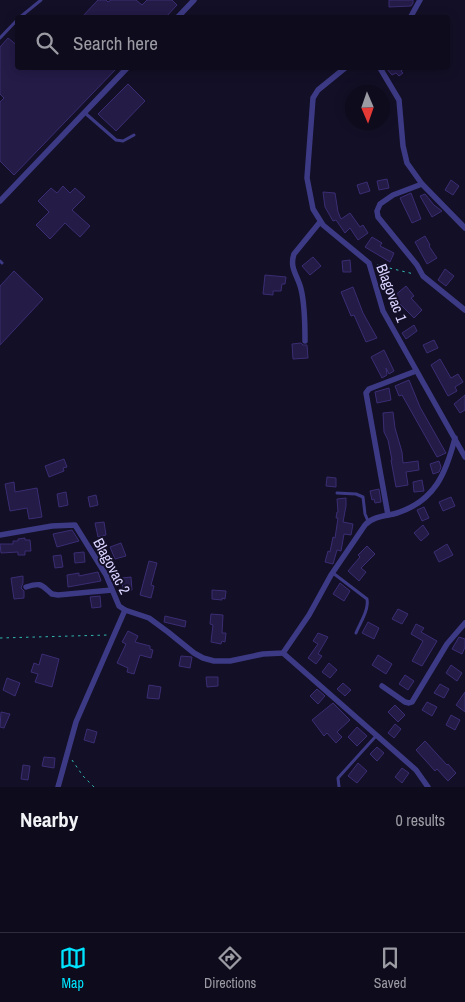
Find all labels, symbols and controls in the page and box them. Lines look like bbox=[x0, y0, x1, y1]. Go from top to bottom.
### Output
search box bbox=[15, 15, 450, 70]
icon: search bbox=[33, 29, 61, 57]
text: Search here bbox=[73, 30, 158, 56]
north arrow bbox=[345, 85, 390, 130]
street label: Blagovac 1 bbox=[371, 261, 413, 325]
street label: Blagovac 2 bbox=[88, 534, 136, 598]
text: Nearby bbox=[20, 805, 78, 834]
text: 0 results bbox=[395, 809, 445, 831]
tab: Map bbox=[59, 944, 87, 992]
tab: Directions bbox=[204, 944, 256, 992]
tab: Saved bbox=[374, 944, 406, 992]

